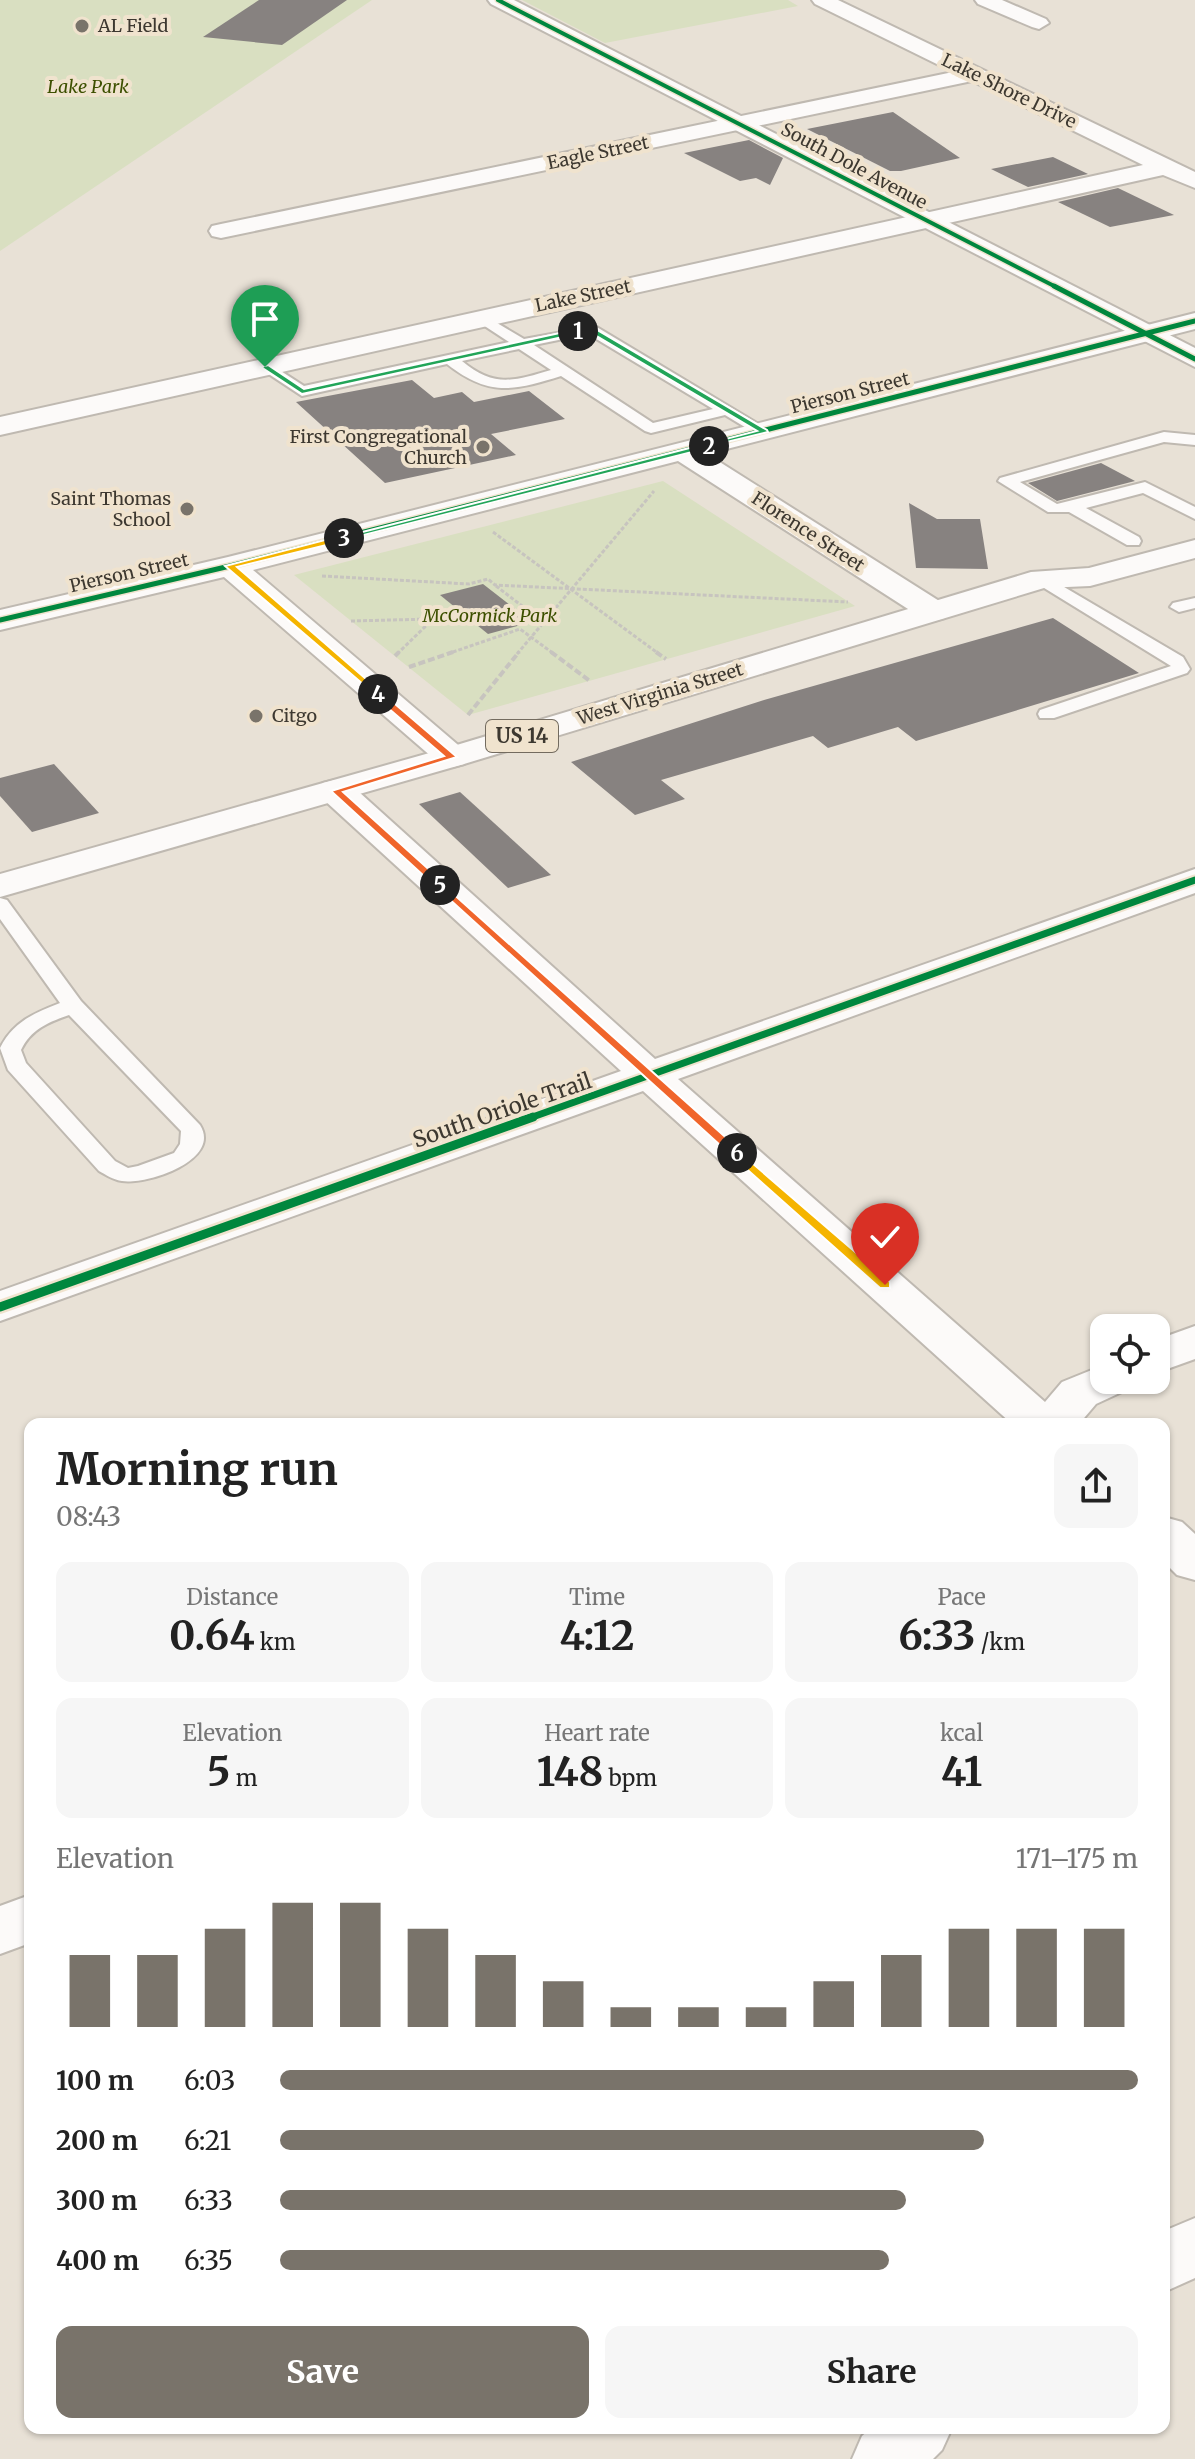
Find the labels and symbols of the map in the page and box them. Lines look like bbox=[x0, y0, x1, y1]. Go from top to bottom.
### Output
place label: AL Field bbox=[97, 14, 169, 37]
marker: AL Field bbox=[73, 17, 91, 35]
street label: Lake Shore Drive bbox=[938, 48, 1080, 133]
park label: Lake Park bbox=[47, 75, 129, 98]
street label: South Dole Avenue bbox=[777, 117, 931, 214]
street label: Eagle Street bbox=[545, 131, 651, 174]
street label: Lake Street bbox=[533, 274, 633, 317]
pin bbox=[231, 285, 299, 367]
pin: 1 bbox=[558, 311, 598, 351]
street label: Pierson Street bbox=[788, 367, 912, 418]
place label: First Congregational Church bbox=[289, 425, 467, 469]
pin: 2 bbox=[689, 426, 729, 466]
marker: First Congregational Church bbox=[474, 438, 492, 456]
place label: Saint Thomas School bbox=[50, 487, 171, 531]
street label: Florence Street bbox=[747, 487, 869, 577]
marker: Saint Thomas School bbox=[178, 500, 196, 518]
pin: 3 bbox=[324, 518, 364, 558]
street label: Pierson Street bbox=[67, 548, 191, 597]
park label: McCormick Park bbox=[422, 604, 557, 627]
street label: West Virginia Street bbox=[573, 657, 746, 730]
pin: 4 bbox=[358, 674, 398, 714]
place label: Citgo bbox=[272, 704, 317, 727]
marker: Citgo bbox=[247, 707, 265, 725]
road number: US 14 bbox=[486, 720, 558, 752]
pin: 5 bbox=[420, 865, 460, 905]
street label: South Oriole Trail bbox=[409, 1066, 595, 1154]
pin: 6 bbox=[717, 1133, 757, 1173]
pin bbox=[851, 1203, 919, 1285]

